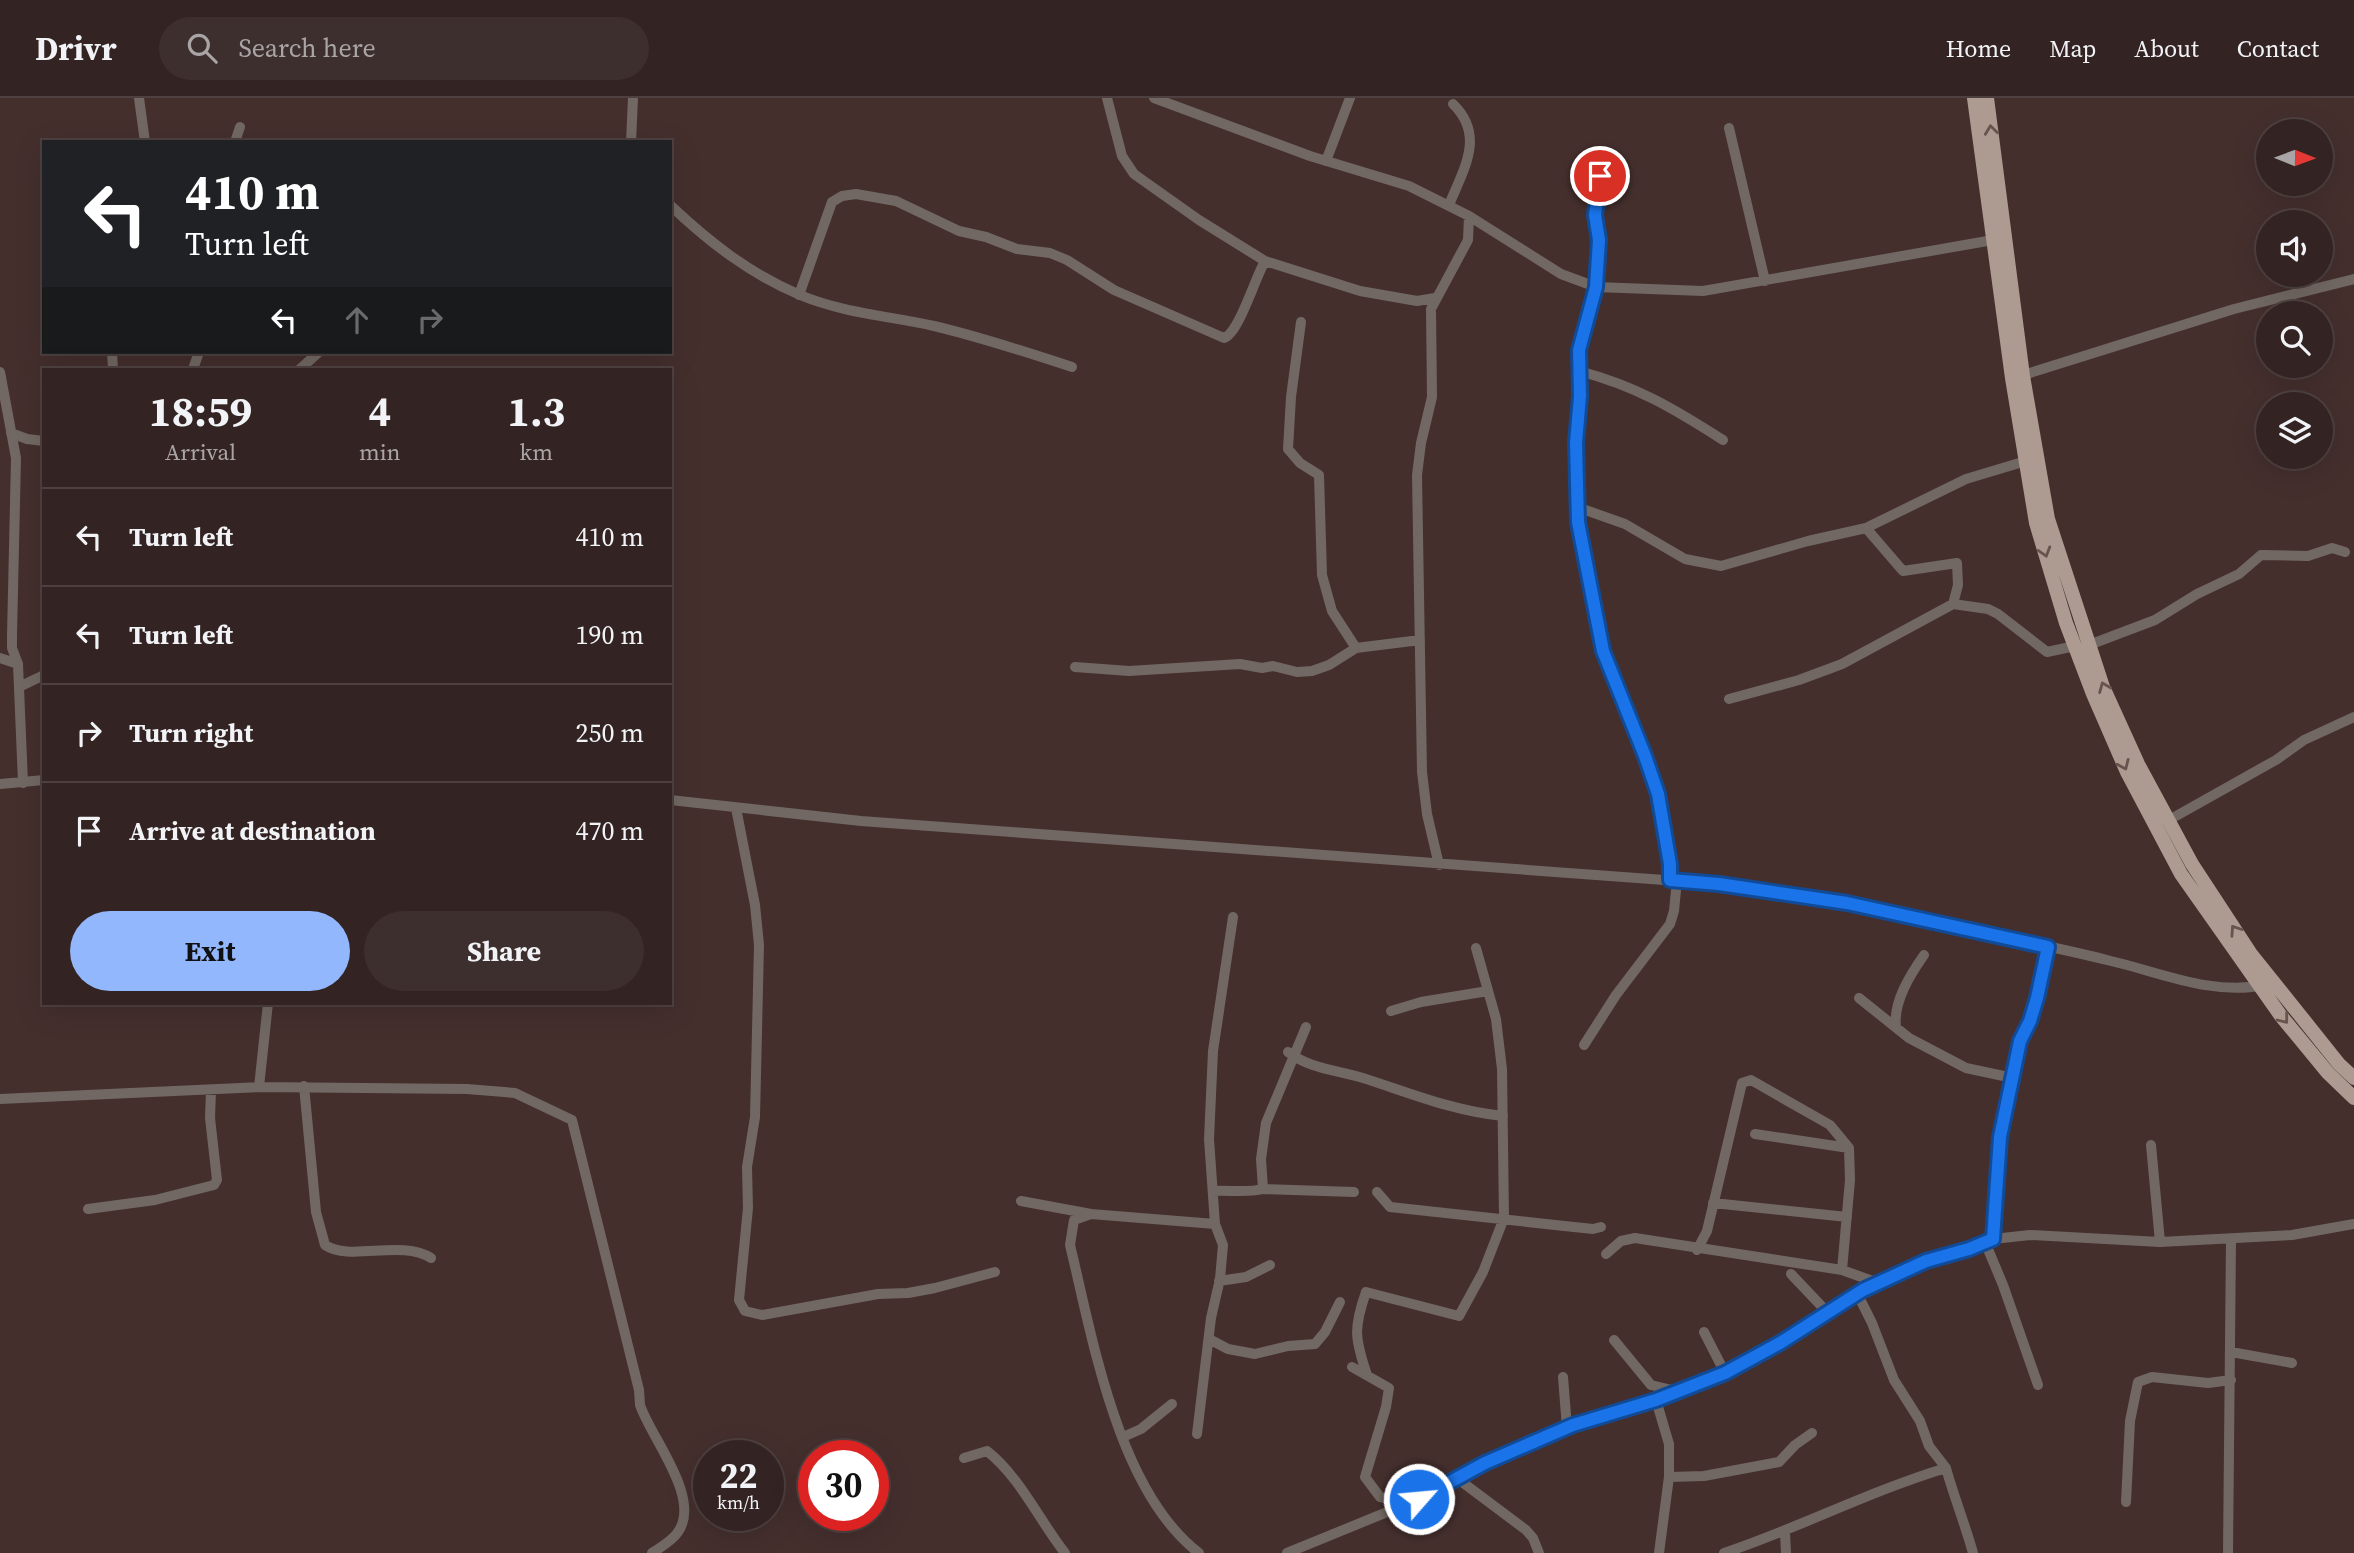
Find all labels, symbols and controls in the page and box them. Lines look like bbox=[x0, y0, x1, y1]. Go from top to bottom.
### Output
search box bbox=[159, 17, 649, 80]
text: Drivr bbox=[35, 26, 117, 71]
icon: search bbox=[183, 29, 221, 67]
text: Search here bbox=[239, 30, 376, 66]
text: Home bbox=[1946, 32, 2011, 65]
text: Map bbox=[2049, 32, 2096, 65]
text: About bbox=[2134, 32, 2199, 65]
text: Contact bbox=[2237, 32, 2319, 65]
north arrow bbox=[2256, 119, 2333, 196]
map controls bbox=[2256, 119, 2333, 469]
one-way arrow bbox=[1983, 124, 1998, 136]
pin bbox=[1570, 146, 1630, 206]
icon: arrive bbox=[1581, 157, 1619, 195]
text: 410 m bbox=[185, 158, 320, 225]
icon: left bbox=[70, 168, 161, 259]
button: sound bbox=[2256, 210, 2333, 287]
text: Turn left bbox=[185, 222, 309, 266]
icon: left bbox=[265, 301, 303, 339]
icon: ahead bbox=[338, 301, 376, 339]
icon: right bbox=[411, 301, 449, 339]
button: search bbox=[2256, 301, 2333, 378]
text: 18:59 bbox=[149, 382, 252, 440]
text: 4 bbox=[368, 382, 391, 440]
text: 1.3 bbox=[507, 382, 565, 440]
button: layers bbox=[2256, 392, 2333, 469]
text: Arrival bbox=[165, 436, 236, 468]
text: min bbox=[359, 436, 401, 468]
text: km bbox=[520, 436, 553, 468]
icon: left bbox=[70, 518, 108, 556]
text: Turn left bbox=[129, 519, 233, 555]
text: 410 m bbox=[576, 519, 644, 555]
one-way arrow bbox=[2037, 546, 2051, 558]
icon: left bbox=[70, 616, 108, 654]
text: Turn left bbox=[129, 617, 233, 653]
text: 190 m bbox=[576, 617, 644, 653]
one-way arrow bbox=[2098, 682, 2112, 694]
icon: right bbox=[70, 714, 108, 752]
text: Turn right bbox=[129, 715, 253, 751]
text: 250 m bbox=[576, 715, 644, 751]
one-way arrow bbox=[2116, 758, 2130, 771]
icon: arrive bbox=[70, 812, 108, 850]
text: Arrive at destination bbox=[129, 813, 376, 849]
text: 470 m bbox=[576, 813, 644, 849]
button: Exit bbox=[70, 911, 350, 991]
button: Share bbox=[364, 911, 644, 991]
one-way arrow bbox=[2231, 925, 2243, 938]
one-way arrow bbox=[2276, 1011, 2288, 1024]
speed limit sign: 30 bbox=[798, 1440, 889, 1531]
text: 22 bbox=[720, 1452, 757, 1500]
position arrow bbox=[1382, 1462, 1456, 1536]
text: km/h bbox=[717, 1490, 760, 1515]

